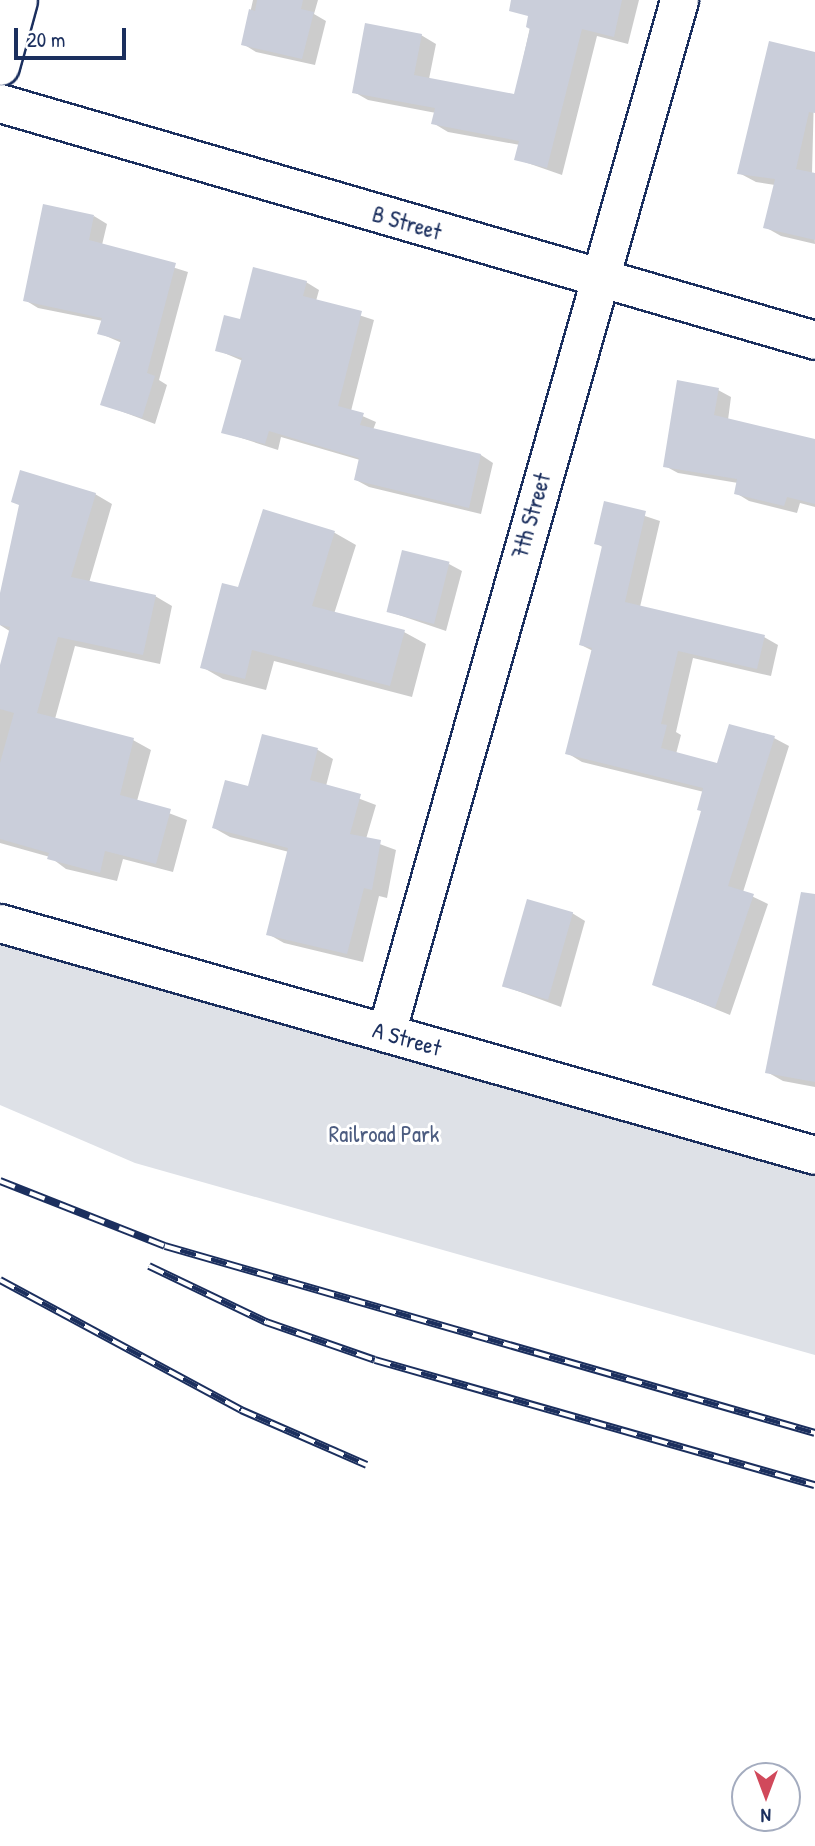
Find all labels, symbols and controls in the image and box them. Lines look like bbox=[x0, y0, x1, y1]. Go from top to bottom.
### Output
scale bar bbox=[18, 14, 130, 58]
text: 20 m bbox=[27, 25, 65, 54]
street label: B Street bbox=[369, 200, 445, 246]
street label: 7th Street bbox=[506, 470, 556, 562]
street label: A Street bbox=[370, 1016, 444, 1062]
park label: Railroad Park bbox=[329, 1120, 439, 1148]
north arrow bbox=[731, 1762, 801, 1832]
text: N bbox=[761, 1803, 771, 1829]

